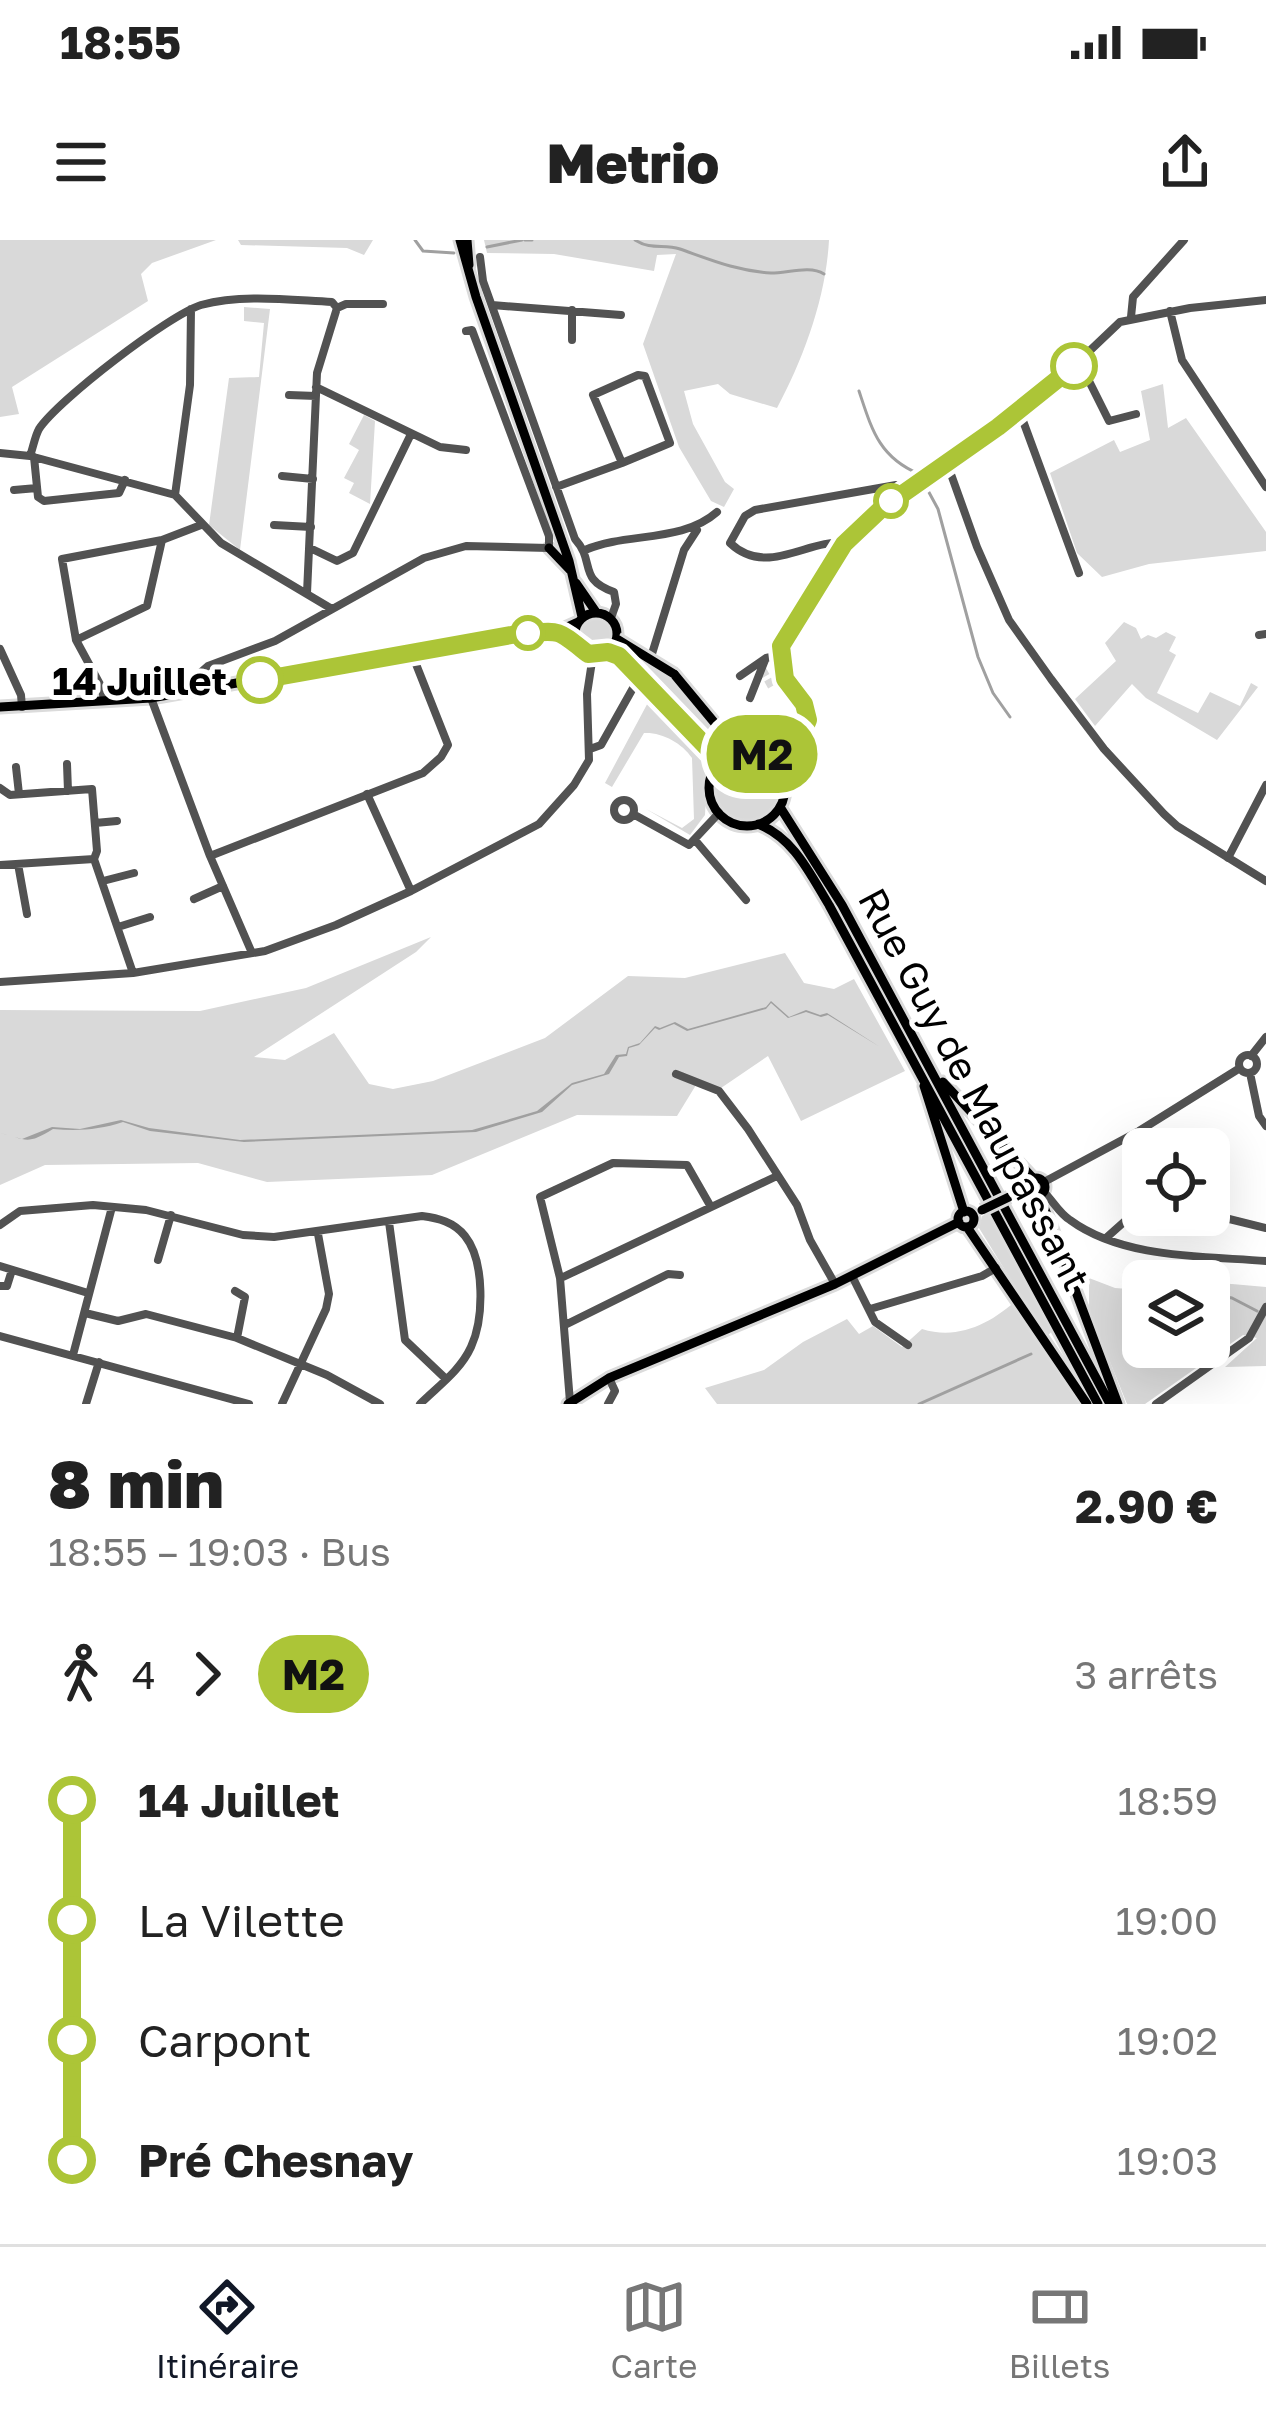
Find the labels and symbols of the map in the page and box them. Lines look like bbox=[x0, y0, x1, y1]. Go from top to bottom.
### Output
unlabelled marker bbox=[1052, 344, 1096, 388]
unlabelled marker bbox=[875, 485, 907, 517]
unlabelled marker bbox=[512, 617, 544, 649]
place label: 14 Juillet bbox=[52, 657, 227, 704]
marker: 14 Juillet bbox=[238, 658, 282, 702]
line badge: M2 bbox=[708, 715, 816, 793]
street label: Rue Guy de Maupassant bbox=[849, 880, 1101, 1298]

